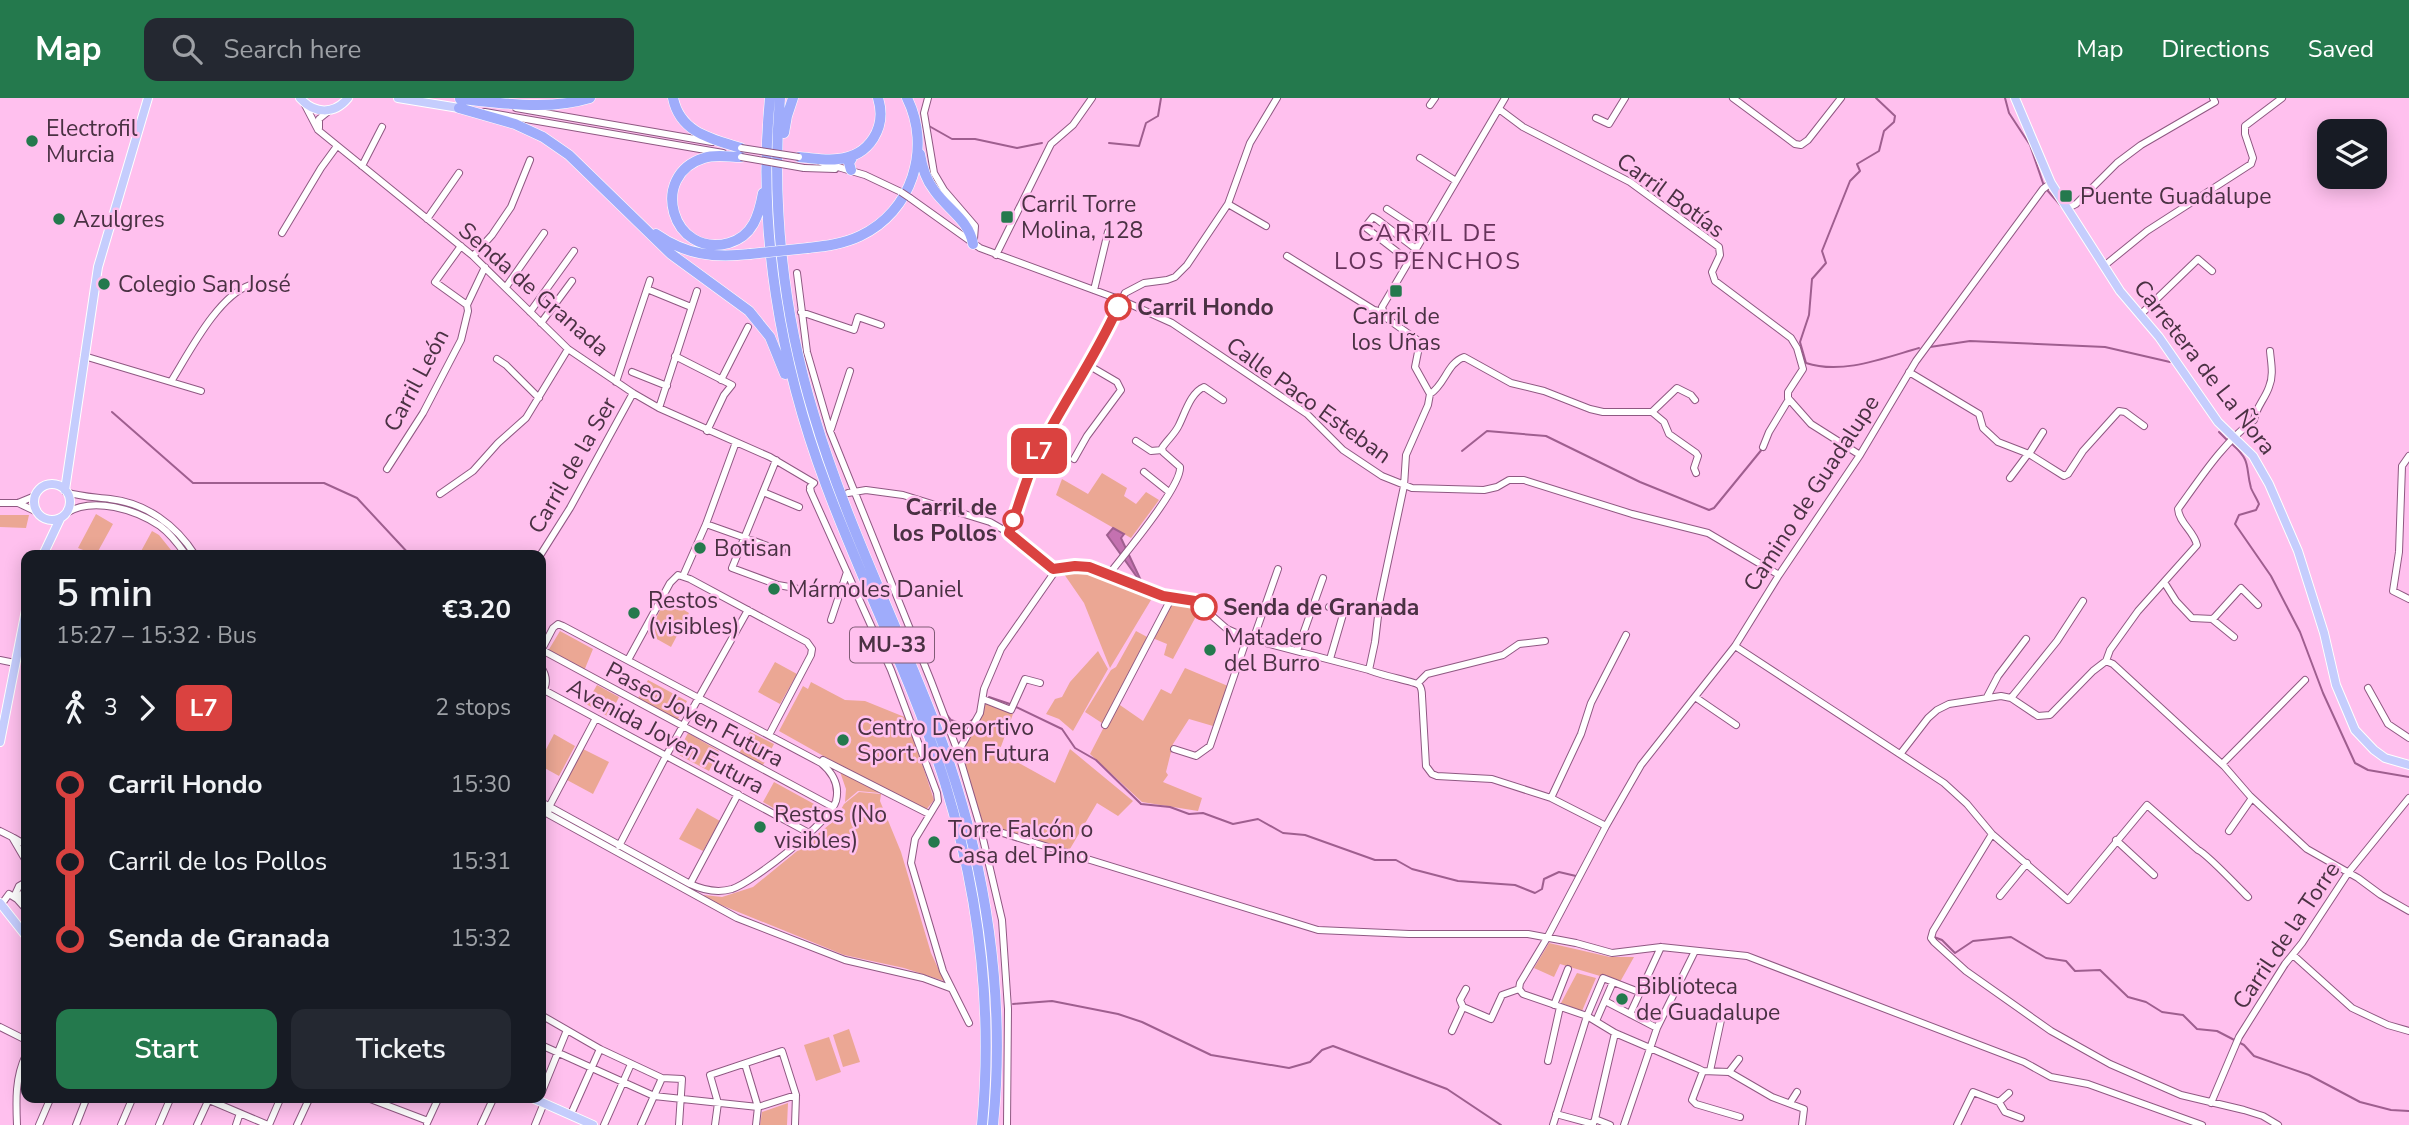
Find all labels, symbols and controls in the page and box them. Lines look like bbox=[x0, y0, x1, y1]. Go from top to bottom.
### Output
search box bbox=[144, 18, 634, 81]
text: Map bbox=[35, 27, 102, 72]
icon: search bbox=[168, 30, 206, 68]
text: Search here bbox=[224, 32, 361, 67]
text: Map bbox=[2076, 33, 2123, 65]
text: Directions bbox=[2161, 33, 2270, 65]
text: Saved bbox=[2308, 33, 2374, 65]
place label: Electrofil Murcia bbox=[46, 113, 138, 170]
map controls bbox=[2317, 119, 2387, 189]
button: layers bbox=[2317, 119, 2387, 189]
marker: Electrofil Murcia bbox=[24, 133, 40, 149]
street label: Carril Botías bbox=[1610, 146, 1731, 245]
place label: Puente Guadalupe bbox=[2080, 181, 2271, 212]
marker: Puente Guadalupe bbox=[2058, 188, 2074, 204]
place label: Carril Torre Molina, 128 bbox=[1021, 189, 1143, 246]
place label: Azulgres bbox=[73, 204, 165, 235]
marker: Carril Torre Molina, 128 bbox=[999, 209, 1015, 225]
marker: Azulgres bbox=[51, 211, 67, 227]
street label: Senda de Granada bbox=[452, 215, 616, 364]
district label: CARRIL DE LOS PENCHOS bbox=[1334, 217, 1522, 277]
place label: Colegio San José bbox=[118, 269, 291, 300]
street label: Carretera de La Ñora bbox=[2126, 273, 2283, 461]
marker: Colegio San José bbox=[96, 276, 112, 292]
marker: Carril de los Uñas bbox=[1388, 283, 1404, 299]
place label: Carril Hondo bbox=[1137, 292, 1274, 323]
marker: Carril Hondo bbox=[1105, 294, 1131, 320]
place label: Carril de los Uñas bbox=[1351, 301, 1441, 358]
street label: Carril León bbox=[376, 323, 456, 437]
street label: Calle Paco Esteban bbox=[1220, 330, 1398, 471]
street label: Camino de Guadalupe bbox=[1736, 389, 1887, 597]
street label: Carril de la Ser bbox=[521, 391, 624, 539]
line badge: L7 bbox=[1007, 428, 1070, 474]
text: L7 bbox=[1025, 435, 1053, 467]
place label: Carril de los Pollos bbox=[892, 492, 997, 549]
marker: Carril de los Pollos bbox=[1003, 510, 1023, 530]
place label: Botisan bbox=[714, 533, 792, 564]
marker: Botisan bbox=[692, 540, 708, 556]
text: 5 min bbox=[56, 568, 153, 619]
place label: Mármoles Daniel bbox=[788, 574, 963, 605]
marker: Mármoles Daniel bbox=[766, 581, 782, 597]
place label: Restos (visibles) bbox=[648, 585, 740, 642]
text: €3.20 bbox=[442, 592, 511, 627]
place label: Senda de Granada bbox=[1223, 592, 1419, 623]
marker: Senda de Granada bbox=[1191, 594, 1217, 620]
marker: Restos (visibles) bbox=[626, 605, 642, 621]
text: 15:27 – 15:32 · Bus bbox=[56, 620, 257, 651]
place label: Matadero del Burro bbox=[1224, 622, 1323, 679]
road number: MU-33 bbox=[850, 628, 934, 662]
marker: Matadero del Burro bbox=[1202, 642, 1218, 658]
street label: Paseo Joven Futura bbox=[600, 654, 789, 775]
street label: Avenida Joven Futura bbox=[562, 671, 770, 802]
icon: walk bbox=[56, 689, 94, 727]
icon: forward bbox=[128, 689, 166, 727]
text: 3 bbox=[104, 692, 118, 723]
text: L7 bbox=[190, 692, 218, 724]
text: 2 stops bbox=[435, 692, 511, 723]
place label: Centro Deportivo Sport Joven Futura bbox=[857, 712, 1050, 769]
marker: Centro Deportivo Sport Joven Futura bbox=[835, 732, 851, 748]
text: Carril Hondo bbox=[108, 767, 263, 802]
text: 15:30 bbox=[451, 769, 511, 800]
place label: Restos (No visibles) bbox=[774, 799, 887, 856]
place label: Torre Falcón o Casa del Pino bbox=[948, 814, 1093, 871]
marker: Restos (No visibles) bbox=[752, 819, 768, 835]
marker: Torre Falcón o Casa del Pino bbox=[926, 834, 942, 850]
text: Carril de los Pollos bbox=[108, 844, 327, 879]
text: 15:31 bbox=[451, 846, 511, 877]
street label: Carril de la Torre bbox=[2226, 855, 2347, 1015]
text: Senda de Granada bbox=[108, 921, 330, 956]
text: 15:32 bbox=[451, 923, 511, 954]
place label: Biblioteca de Guadalupe bbox=[1636, 971, 1780, 1028]
marker: Biblioteca de Guadalupe bbox=[1614, 991, 1630, 1007]
button: Start bbox=[56, 1009, 277, 1089]
button: Tickets bbox=[291, 1009, 511, 1089]

